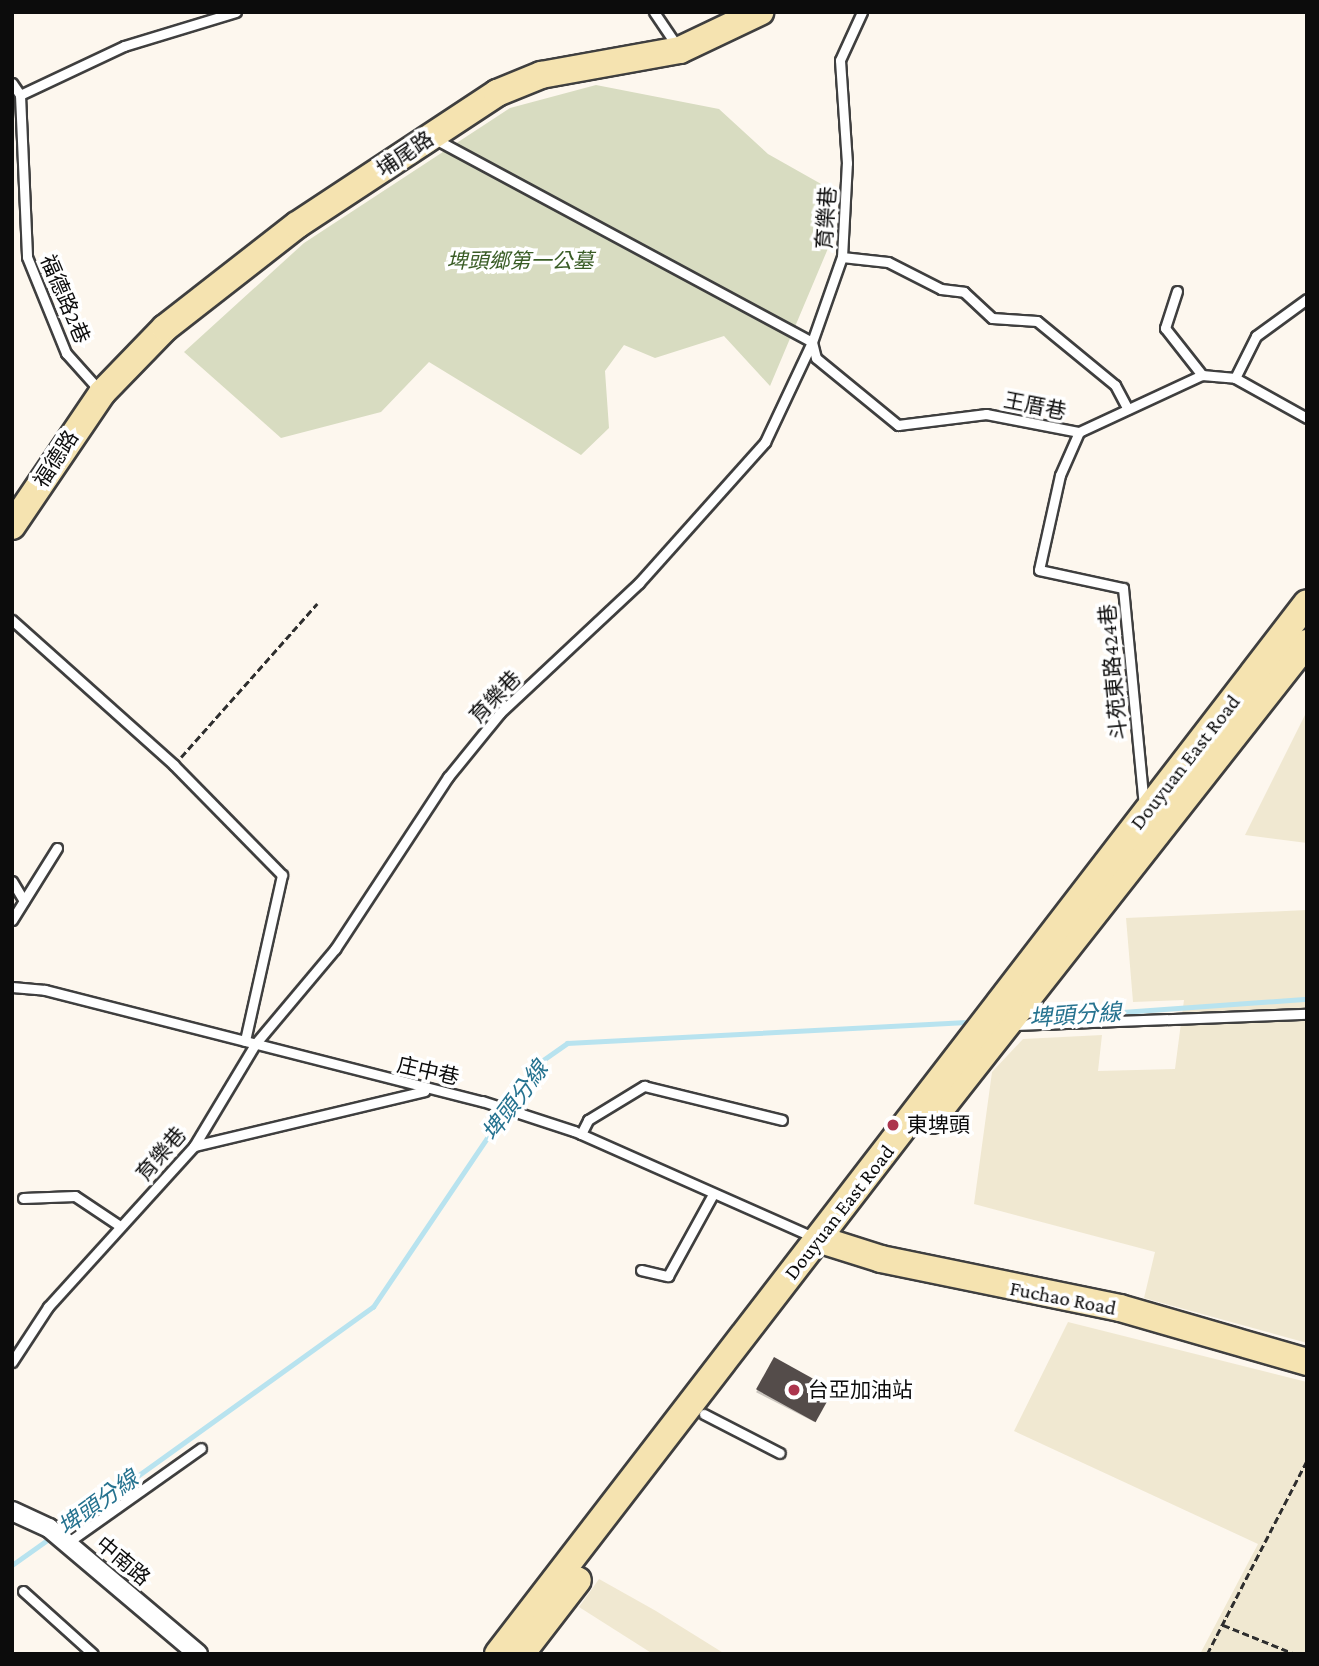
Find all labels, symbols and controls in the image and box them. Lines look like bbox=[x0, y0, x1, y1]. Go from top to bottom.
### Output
street label: 埔尾路 bbox=[372, 126, 438, 182]
street label: 育樂巷 bbox=[811, 186, 841, 250]
park label: 埤頭鄉第一公墓 bbox=[447, 248, 593, 274]
street label: 福德路2巷 bbox=[35, 251, 95, 347]
street label: 王厝巷 bbox=[1002, 388, 1068, 424]
street label: 福德路 bbox=[28, 426, 84, 492]
street label: 斗苑東路424巷 bbox=[1095, 603, 1131, 741]
street label: 育樂巷 bbox=[464, 666, 526, 728]
street label: Douyuan East Road bbox=[1125, 690, 1245, 834]
water label: 埤頭分線 bbox=[1028, 998, 1122, 1032]
street label: 庄中巷 bbox=[394, 1052, 462, 1090]
water label: 埤頭分線 bbox=[476, 1056, 554, 1146]
place label: 東埤頭 bbox=[907, 1112, 970, 1138]
marker: 東埤頭 bbox=[885, 1117, 901, 1133]
street label: 育樂巷 bbox=[131, 1122, 191, 1186]
street label: Douyuan East Road bbox=[779, 1140, 899, 1284]
street label: Fuchao Road bbox=[1008, 1275, 1118, 1321]
place label: 台亞加油站 bbox=[808, 1377, 913, 1403]
marker: 台亞加油站 bbox=[786, 1382, 802, 1398]
water label: 埤頭分線 bbox=[53, 1465, 143, 1541]
street label: 中南路 bbox=[91, 1531, 155, 1591]

